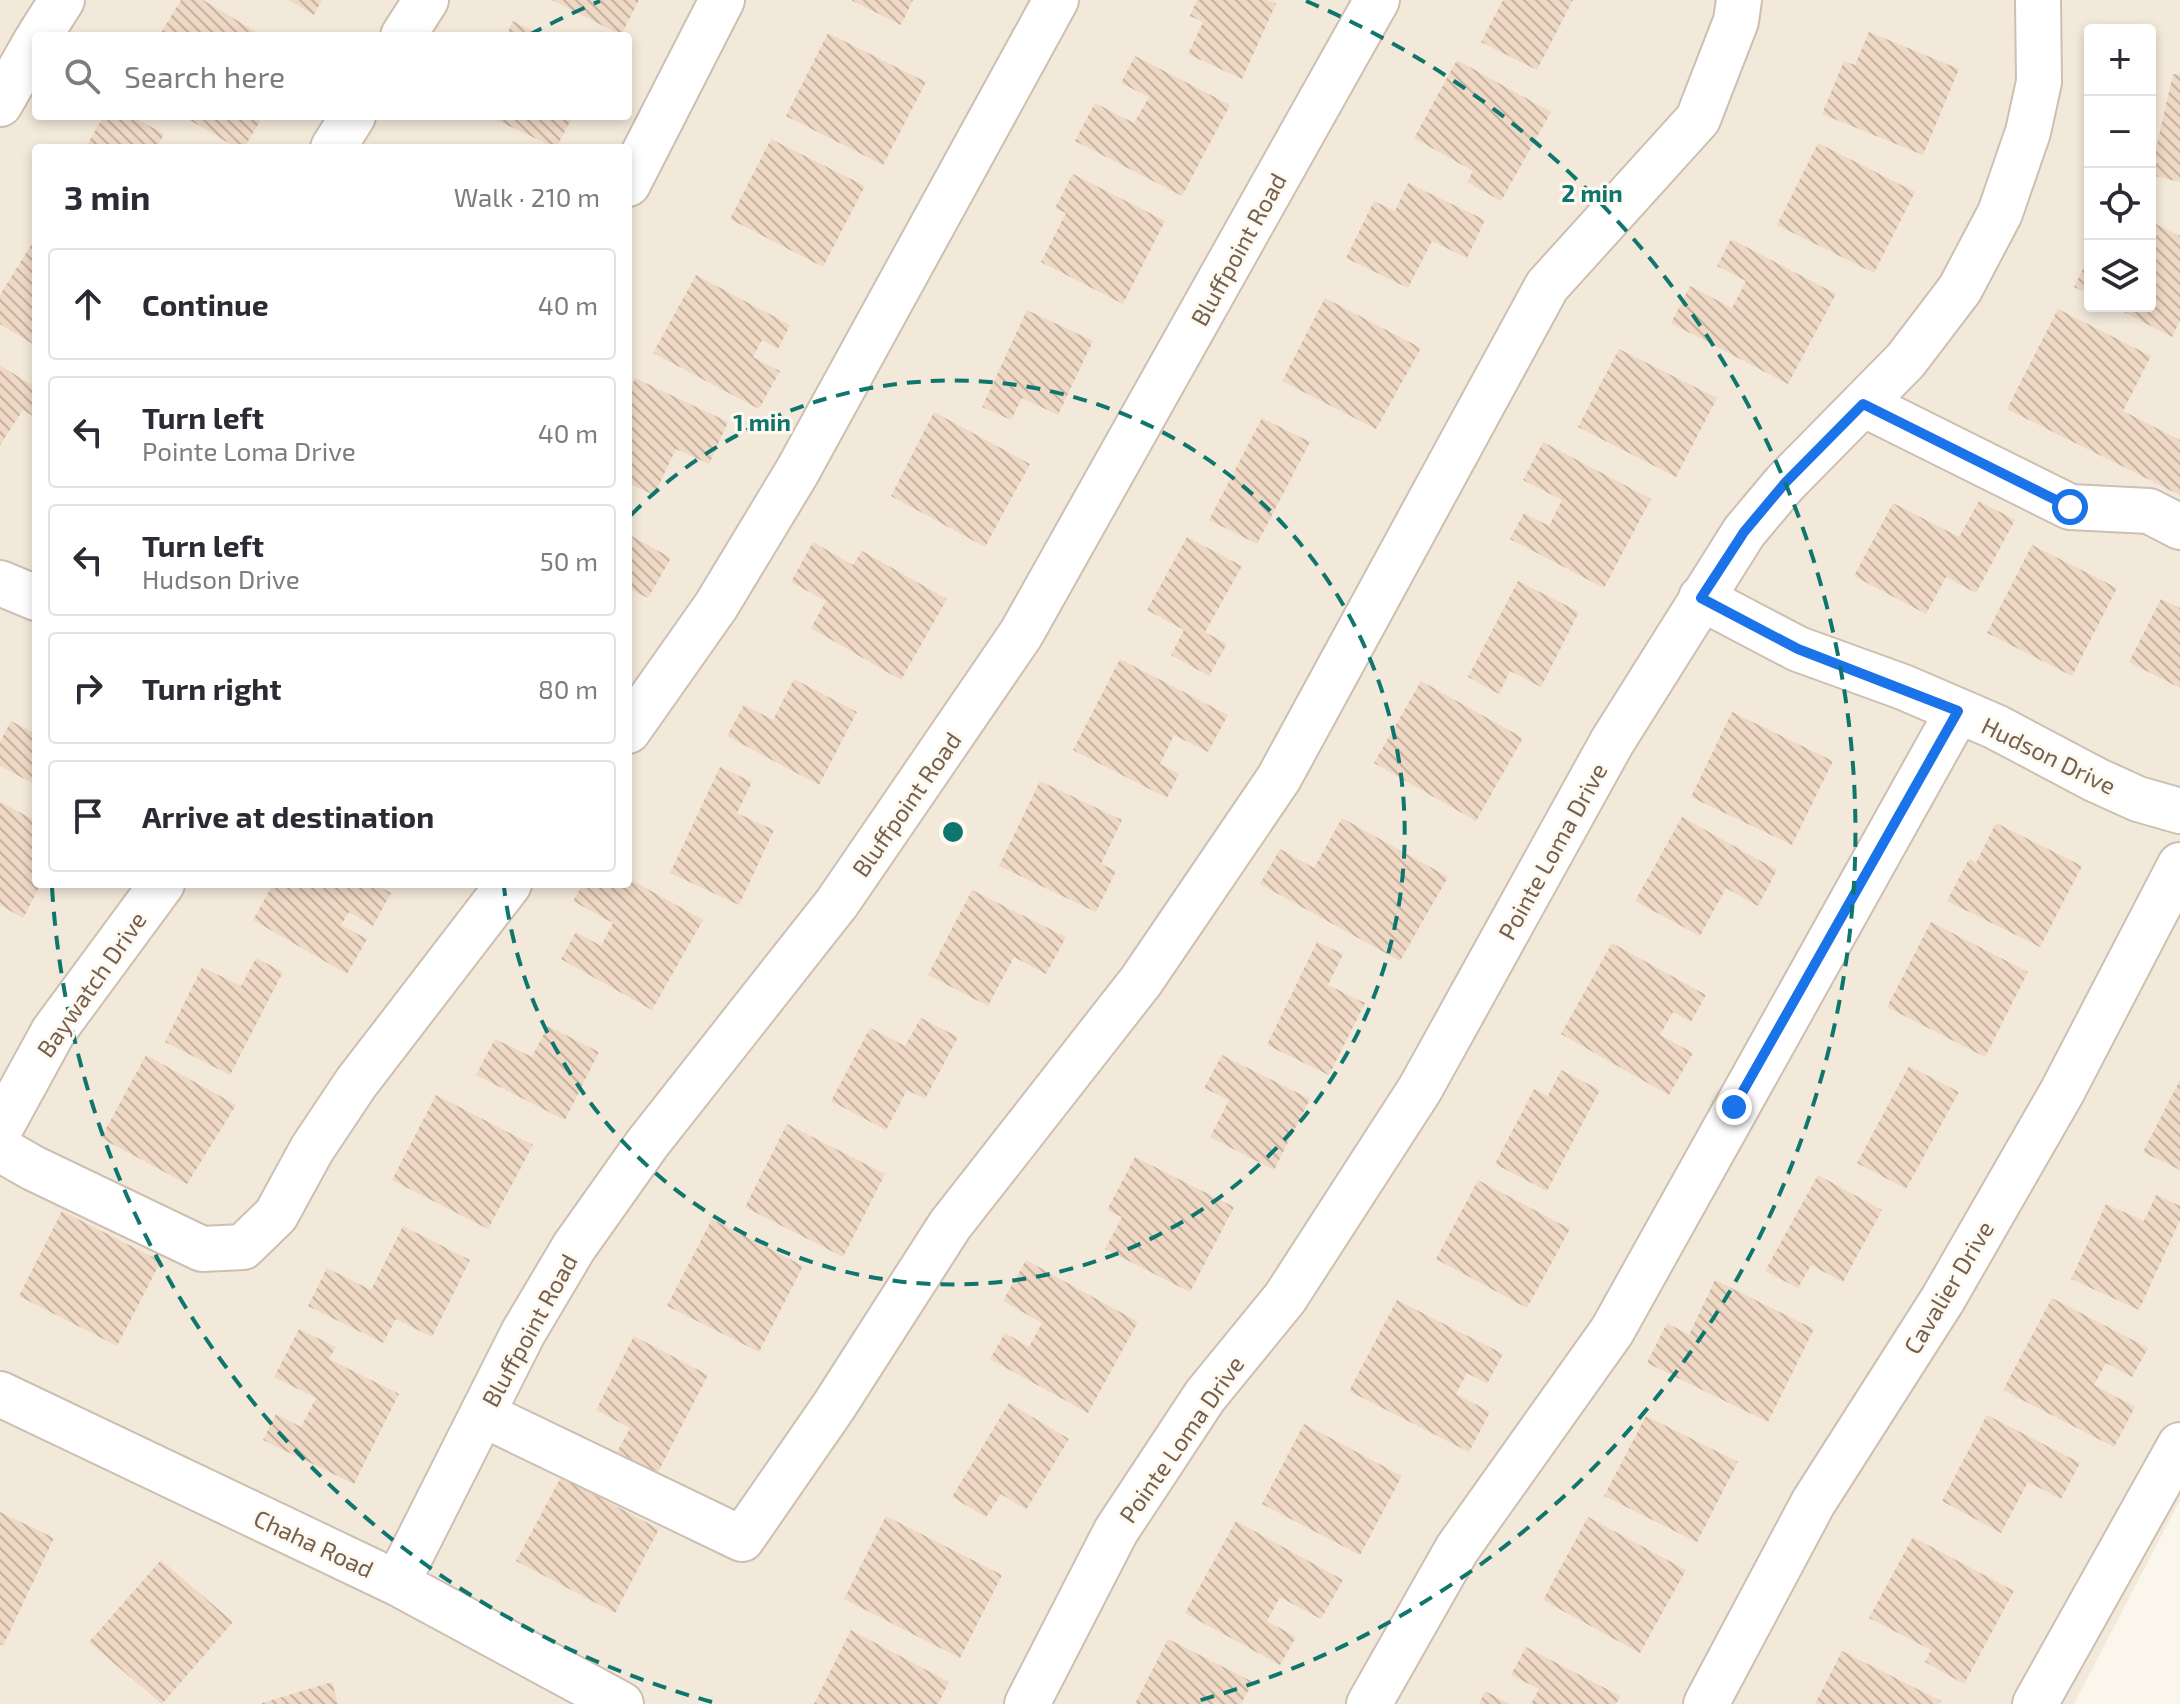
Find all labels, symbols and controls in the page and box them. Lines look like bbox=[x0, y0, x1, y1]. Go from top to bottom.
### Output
map controls bbox=[2084, 24, 2156, 312]
button: + bbox=[2084, 24, 2156, 96]
search box bbox=[32, 32, 632, 120]
icon: search bbox=[60, 54, 104, 98]
text: Search here bbox=[124, 58, 285, 94]
button: − bbox=[2084, 96, 2156, 168]
street label: Bluffpoint Road bbox=[1184, 168, 1292, 330]
button: locate bbox=[2084, 168, 2156, 240]
text: 3 min bbox=[64, 176, 150, 217]
text: 2 min bbox=[1561, 178, 1623, 207]
text: Walk · 210 m bbox=[454, 181, 600, 212]
button: layers bbox=[2084, 240, 2156, 312]
icon: ahead bbox=[66, 282, 110, 326]
text: Continue bbox=[142, 286, 269, 322]
text: 40 m bbox=[538, 289, 598, 320]
text: Turn left bbox=[142, 399, 264, 435]
text: 1 min bbox=[733, 407, 791, 436]
icon: left bbox=[66, 410, 110, 454]
text: 40 m bbox=[538, 417, 598, 448]
text: Pointe Loma Drive bbox=[142, 435, 356, 466]
route start bbox=[2052, 489, 2088, 525]
text: Turn left bbox=[142, 527, 264, 563]
icon: left bbox=[66, 538, 110, 582]
text: 50 m bbox=[540, 545, 598, 576]
text: Hudson Drive bbox=[142, 563, 300, 594]
icon: right bbox=[66, 666, 110, 710]
text: Turn right bbox=[142, 670, 282, 706]
text: 80 m bbox=[538, 673, 598, 704]
street label: Hudson Drive bbox=[1977, 710, 2121, 800]
street label: Bluffpoint Road bbox=[845, 726, 967, 882]
street label: Pointe Loma Drive bbox=[1491, 758, 1613, 944]
icon: arrive bbox=[66, 794, 110, 838]
text: Arrive at destination bbox=[142, 798, 434, 834]
centre of rings bbox=[939, 818, 967, 846]
street label: Baywatch Drive bbox=[30, 906, 152, 1062]
route end bbox=[1716, 1089, 1752, 1125]
street label: Cavalier Drive bbox=[1897, 1215, 1999, 1359]
street label: Bluffpoint Road bbox=[475, 1249, 583, 1411]
street label: Pointe Loma Drive bbox=[1113, 1350, 1249, 1528]
street label: Chaha Road bbox=[250, 1503, 378, 1583]

